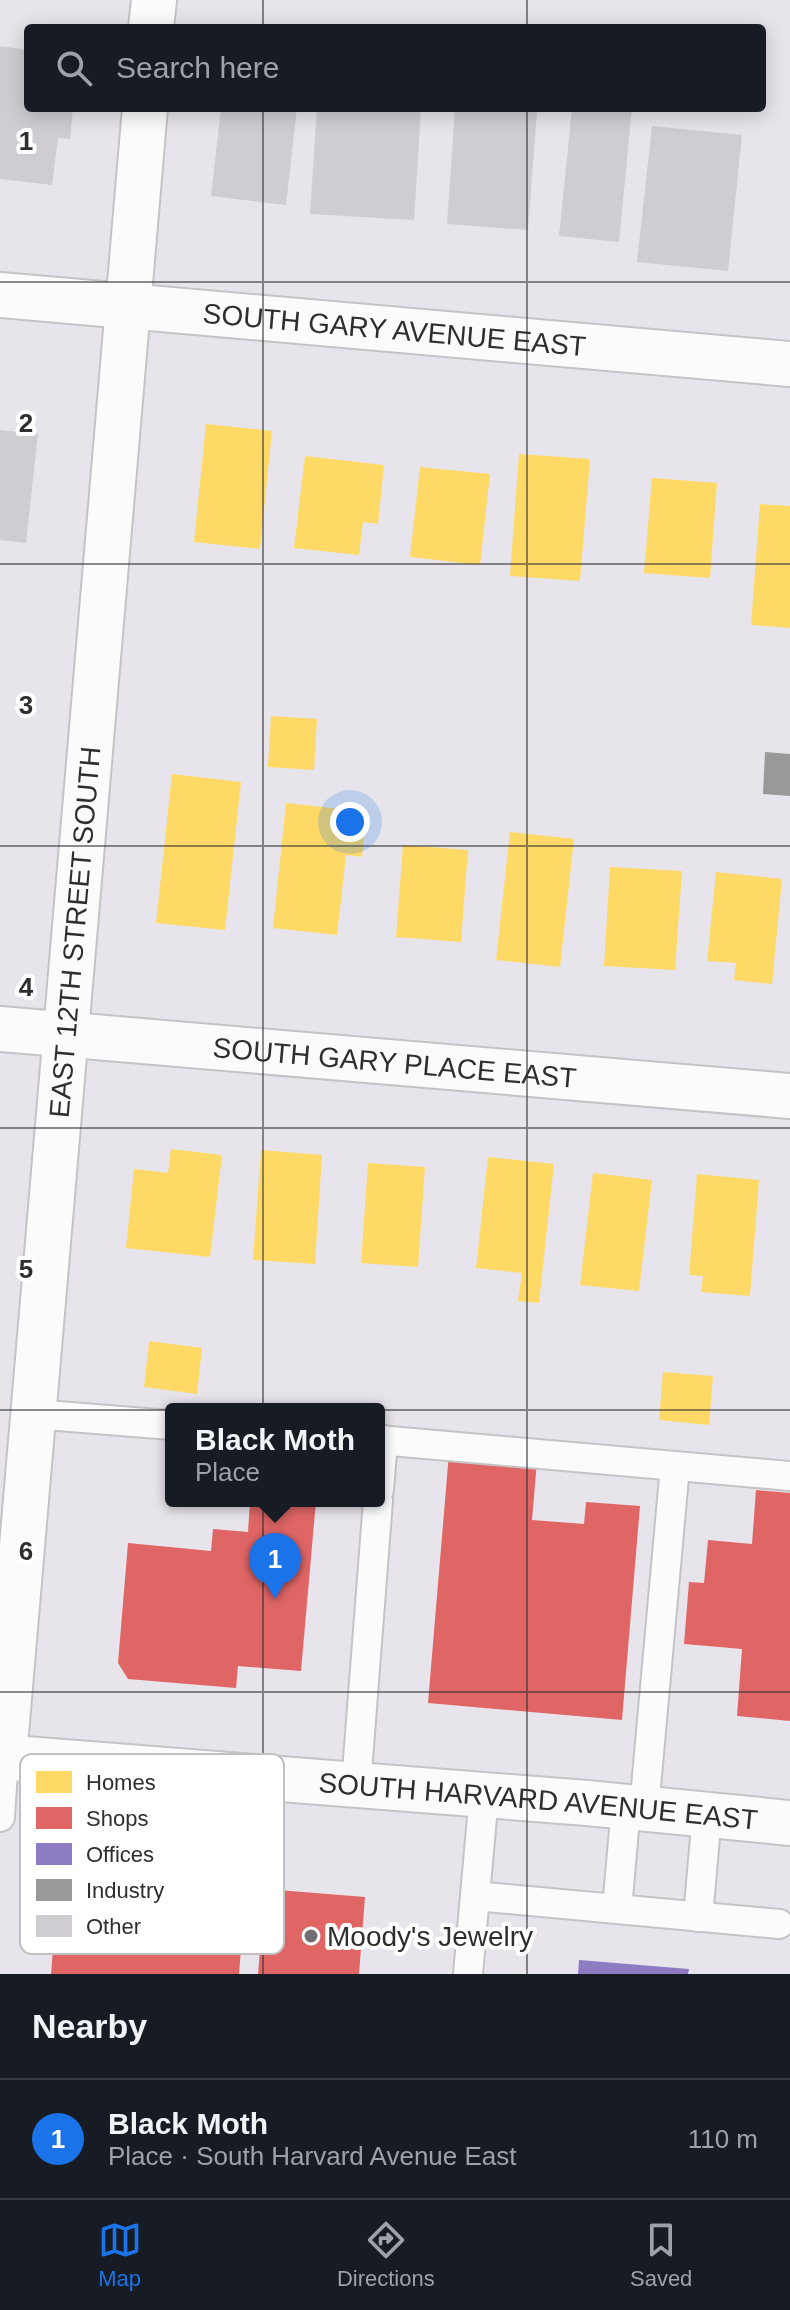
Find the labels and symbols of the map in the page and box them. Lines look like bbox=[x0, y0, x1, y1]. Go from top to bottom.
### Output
text: 1 bbox=[19, 126, 33, 156]
street label: SOUTH GARY AVENUE EAST bbox=[202, 298, 587, 362]
text: 2 bbox=[19, 408, 33, 438]
text: 3 bbox=[19, 690, 33, 720]
street label: EAST 12TH STREET SOUTH bbox=[44, 745, 106, 1119]
your location bbox=[330, 802, 370, 842]
text: 4 bbox=[19, 972, 34, 1002]
street label: SOUTH GARY PLACE EAST bbox=[211, 1032, 578, 1094]
text: 5 bbox=[19, 1254, 33, 1284]
pin: 1 bbox=[249, 1533, 301, 1599]
text: 6 bbox=[19, 1536, 33, 1566]
legend bbox=[20, 1754, 284, 1954]
street label: SOUTH HARVARD AVENUE EAST bbox=[317, 1767, 759, 1836]
text: Homes bbox=[86, 1770, 156, 1795]
text: Shops bbox=[86, 1806, 148, 1831]
text: Offices bbox=[86, 1842, 154, 1867]
text: Industry bbox=[86, 1878, 164, 1903]
text: Other bbox=[86, 1914, 141, 1939]
place label: Moody's Jewelry bbox=[327, 1921, 533, 1952]
marker: Moody's Jewelry bbox=[302, 1927, 320, 1945]

